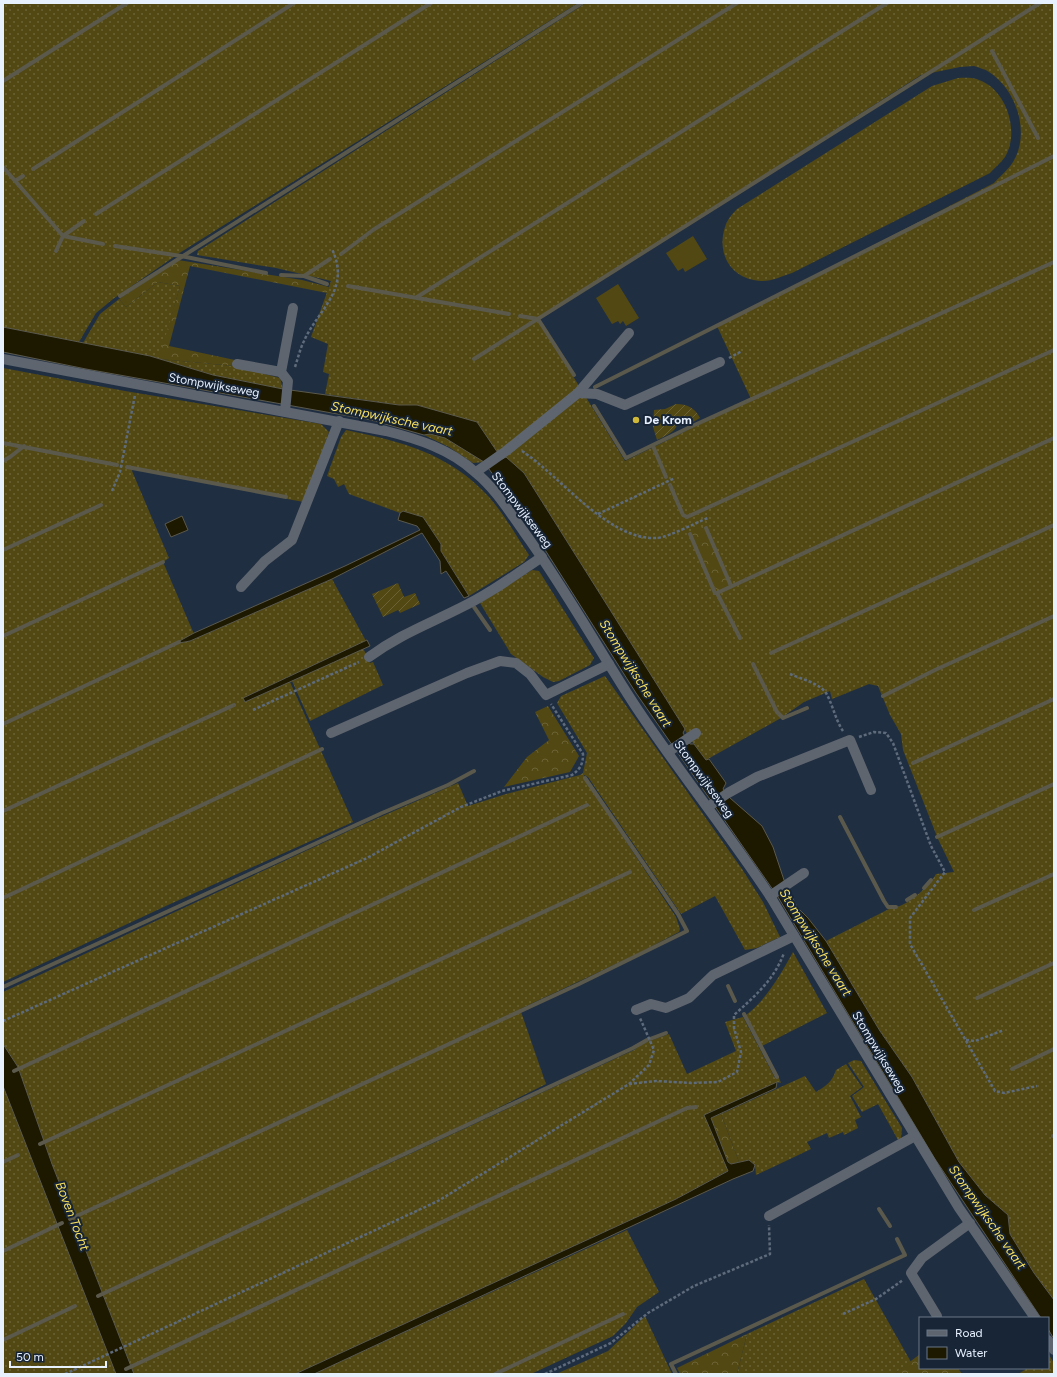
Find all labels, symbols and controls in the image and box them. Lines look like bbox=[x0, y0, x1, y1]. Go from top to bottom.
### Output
street label: Stompwijkseweg bbox=[167, 370, 261, 400]
water label: Stompwijksche vaart bbox=[330, 398, 455, 439]
place label: De Krom bbox=[644, 413, 692, 427]
marker: De Krom bbox=[631, 415, 641, 425]
street label: Stompwijkseweg bbox=[489, 469, 555, 551]
water label: Stompwijksche vaart bbox=[596, 617, 675, 731]
street label: Stompwijkseweg bbox=[671, 738, 737, 820]
water label: Stompwijksche vaart bbox=[776, 886, 855, 1000]
street label: Stompwijkseweg bbox=[849, 1009, 909, 1095]
water label: Stompwijksche vaart bbox=[946, 1162, 1030, 1273]
water label: Boven Tocht bbox=[52, 1180, 93, 1254]
legend bbox=[919, 1317, 1049, 1369]
text: Road bbox=[955, 1326, 983, 1340]
scale bar bbox=[10, 1343, 106, 1369]
text: Water bbox=[955, 1346, 987, 1360]
text: 50 m bbox=[16, 1350, 44, 1364]

